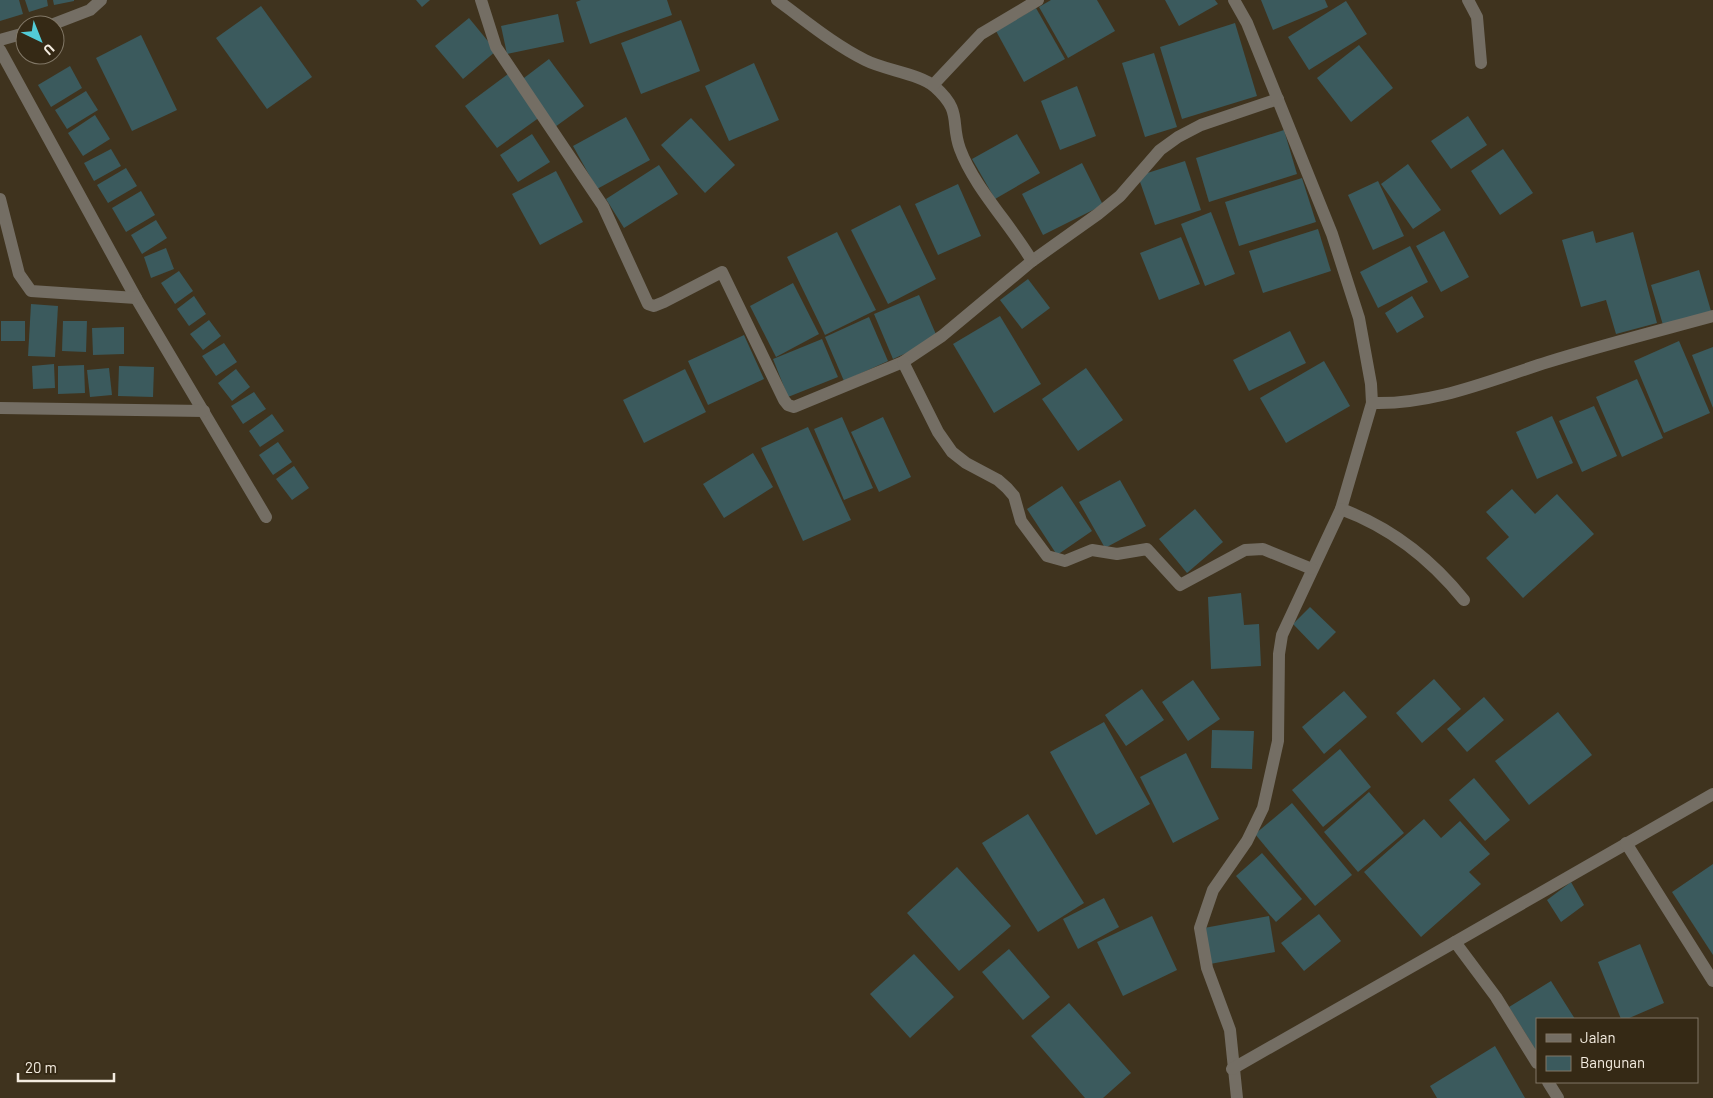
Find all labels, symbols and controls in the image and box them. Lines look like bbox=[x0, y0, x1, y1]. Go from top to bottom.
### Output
north arrow bbox=[15, 15, 65, 65]
text: U bbox=[40, 41, 58, 59]
legend bbox=[1536, 1018, 1698, 1083]
text: Jalan bbox=[1580, 1028, 1616, 1046]
scale bar bbox=[18, 1050, 114, 1082]
text: Bangunan bbox=[1580, 1053, 1645, 1071]
text: 20 m bbox=[25, 1058, 57, 1076]

